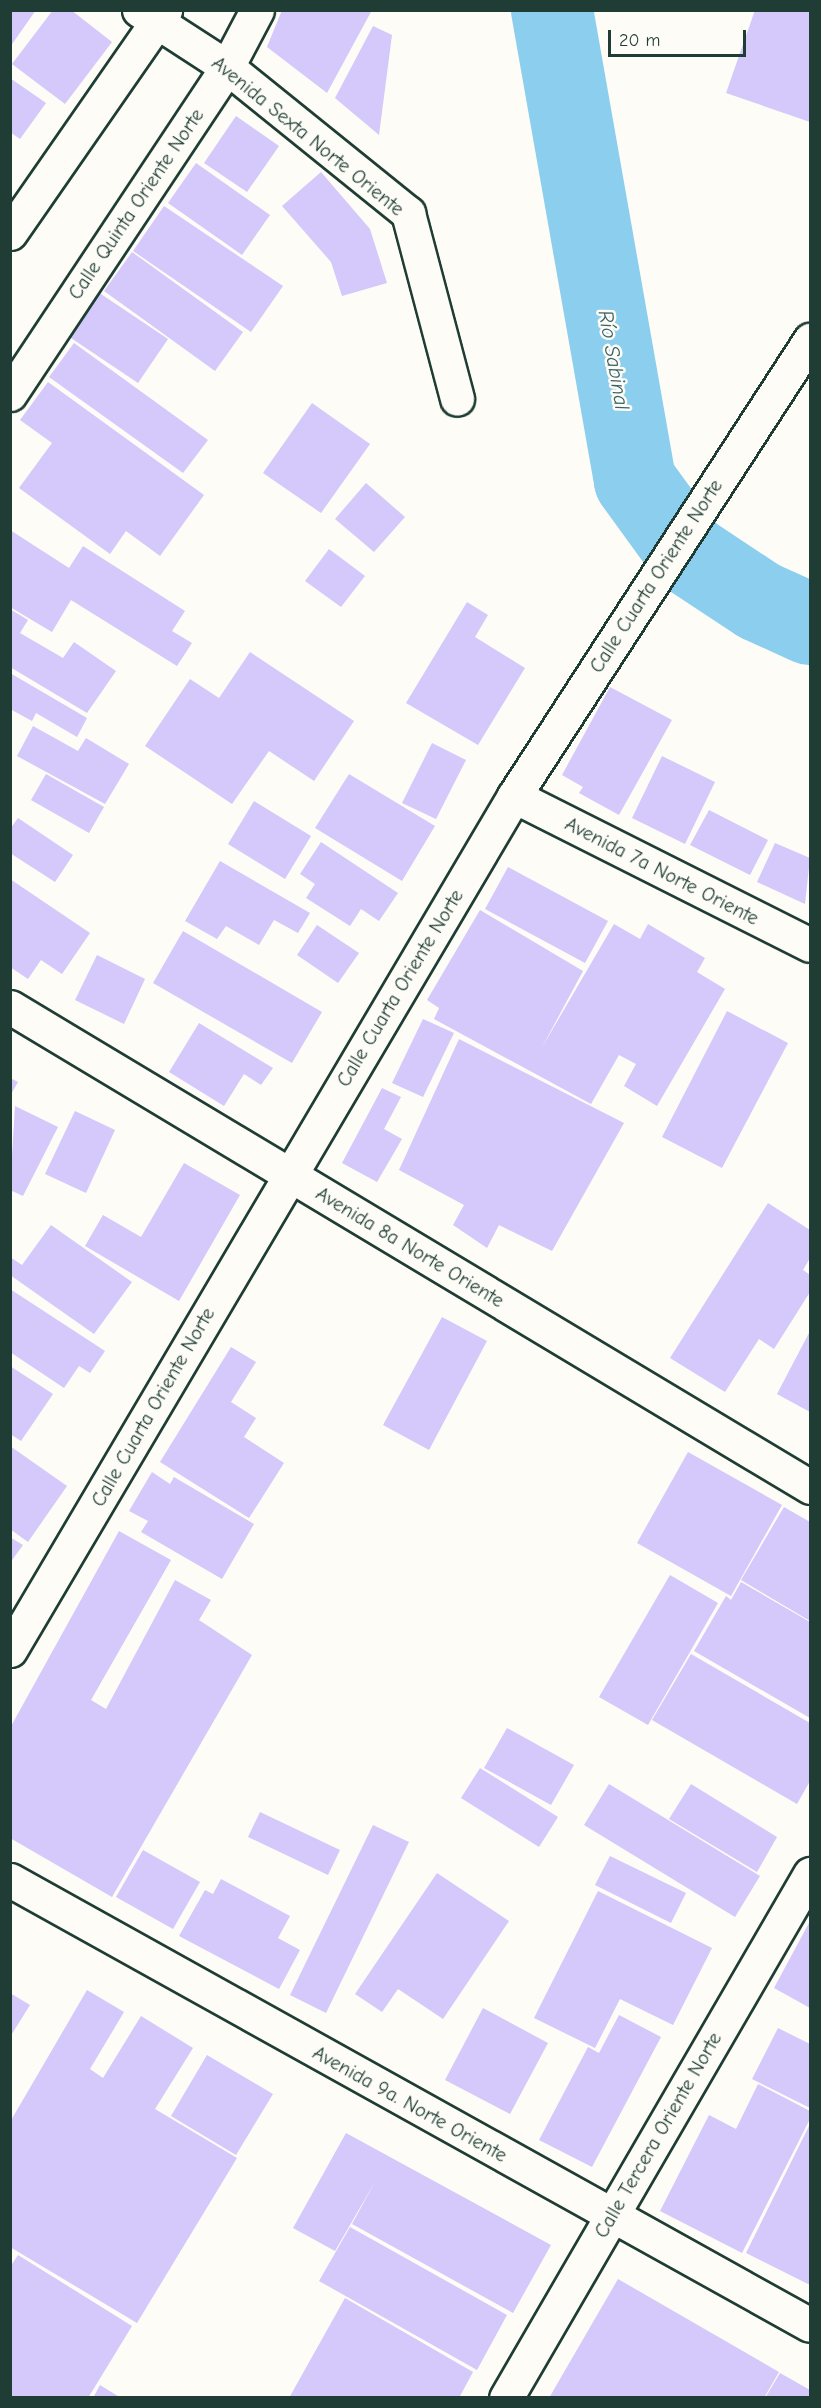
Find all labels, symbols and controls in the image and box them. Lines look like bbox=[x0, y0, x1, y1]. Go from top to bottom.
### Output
scale bar bbox=[611, 18, 749, 56]
text: 20 m bbox=[619, 30, 660, 51]
street label: Avenida Sexta Norte Oriente bbox=[207, 51, 409, 221]
street label: Calle Quinta Oriente Norte bbox=[63, 104, 209, 304]
water label: Río Sabinal bbox=[593, 308, 635, 412]
street label: Calle Cuarta Oriente Norte bbox=[584, 475, 728, 677]
street label: Avenida 7a Norte Oriente bbox=[561, 812, 763, 930]
street label: Calle Cuarta Oriente Norte bbox=[331, 885, 469, 1091]
street label: Avenida 8a Norte Oriente bbox=[312, 1181, 508, 1313]
street label: Calle Cuarta Oriente Norte bbox=[86, 1303, 220, 1511]
street label: Calle Tercera Oriente Norte bbox=[589, 2028, 727, 2242]
street label: Avenida 9a. Norte Oriente bbox=[309, 2041, 511, 2167]

